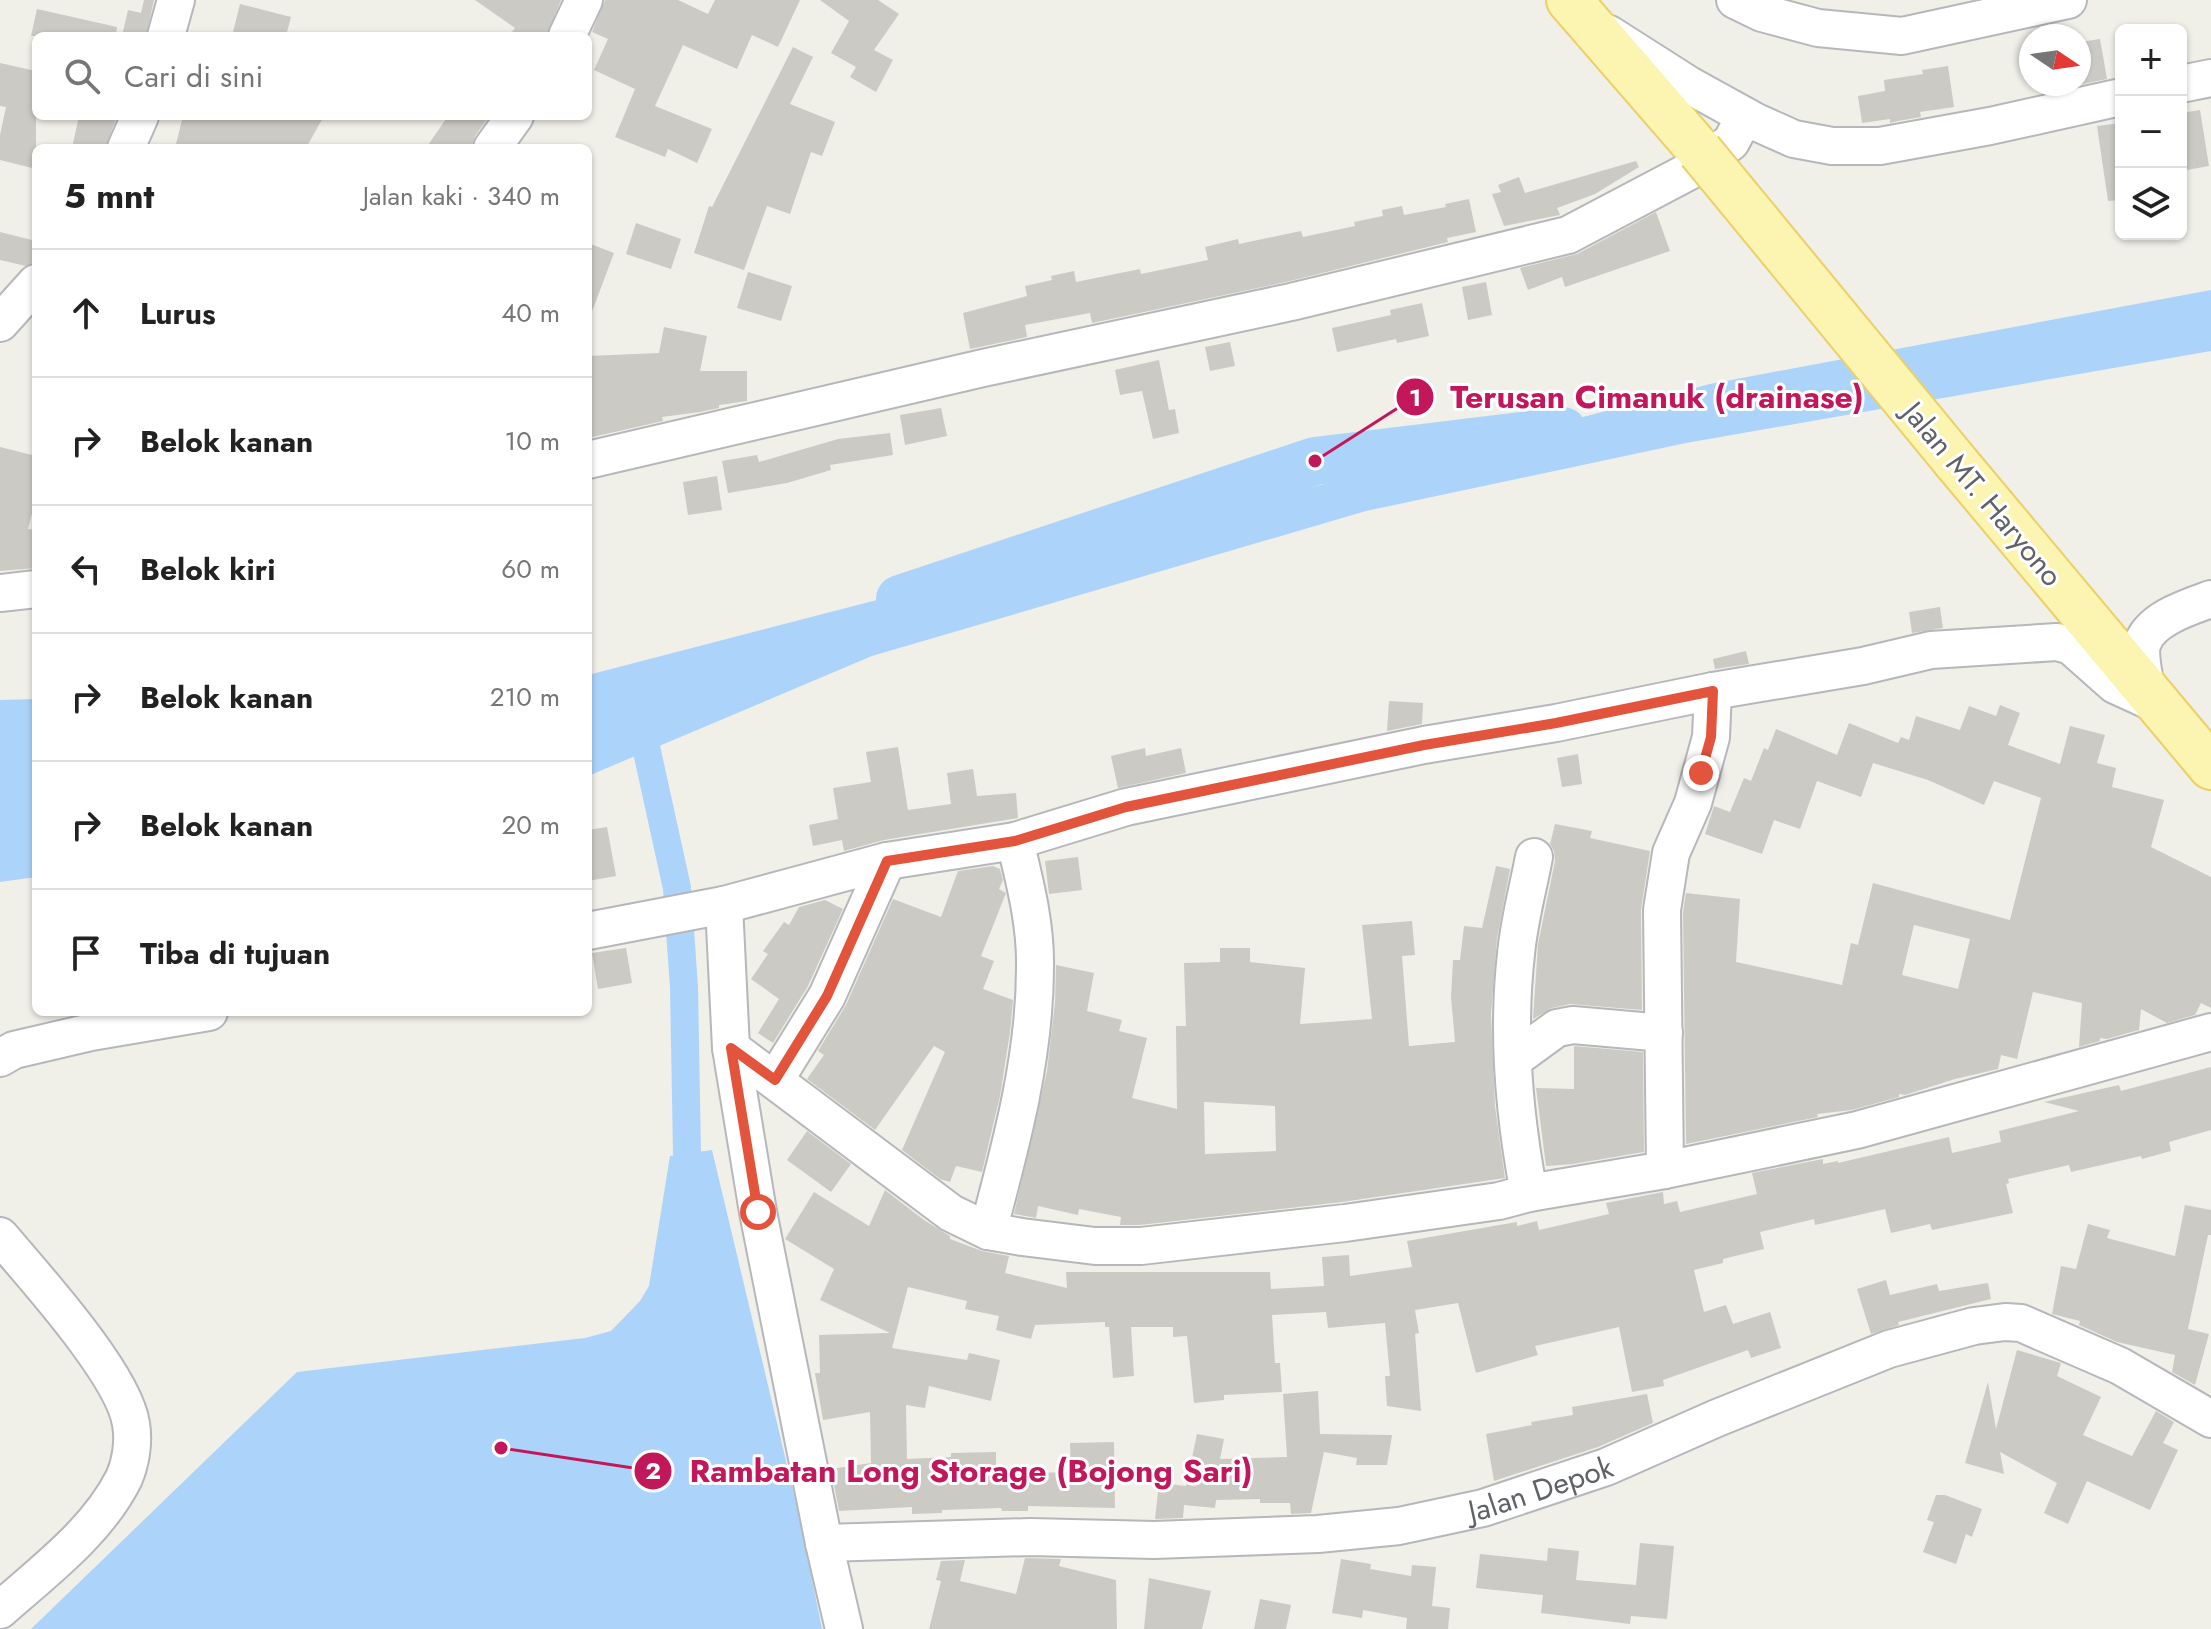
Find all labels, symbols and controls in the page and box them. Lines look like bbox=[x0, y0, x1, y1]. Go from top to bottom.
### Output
north arrow bbox=[2019, 24, 2091, 96]
map controls bbox=[2115, 24, 2187, 240]
button: + bbox=[2115, 24, 2187, 96]
search box bbox=[32, 32, 592, 120]
icon: search bbox=[60, 54, 104, 98]
text: Cari di sini bbox=[124, 55, 263, 98]
button: − bbox=[2115, 96, 2187, 168]
button: layers bbox=[2115, 168, 2187, 240]
text: 5 mnt bbox=[64, 172, 154, 221]
text: Jalan kaki · 340 m bbox=[363, 177, 560, 215]
icon: ahead bbox=[64, 291, 108, 335]
text: Lurus bbox=[140, 292, 216, 335]
text: 40 m bbox=[501, 294, 560, 332]
callout: Terusan Cimanuk (drainase) bbox=[1395, 369, 1880, 425]
text: Terusan Cimanuk (drainase) bbox=[1450, 374, 1864, 420]
text: 1 bbox=[1409, 380, 1421, 415]
street label: Jalan MT. Haryono bbox=[1890, 389, 2073, 596]
icon: right bbox=[64, 419, 108, 463]
text: Belok kanan bbox=[140, 420, 313, 463]
text: 10 m bbox=[505, 422, 560, 460]
icon: left bbox=[64, 547, 108, 591]
text: Belok kiri bbox=[140, 548, 275, 591]
text: 60 m bbox=[501, 550, 560, 588]
icon: right bbox=[64, 675, 108, 719]
text: Belok kanan bbox=[140, 676, 313, 719]
text: 210 m bbox=[490, 678, 560, 716]
route end bbox=[1683, 755, 1719, 791]
icon: right bbox=[64, 803, 108, 847]
text: Belok kanan bbox=[140, 804, 313, 847]
text: 20 m bbox=[502, 806, 560, 844]
icon: arrive bbox=[64, 931, 108, 975]
text: Tiba di tujuan bbox=[140, 932, 330, 975]
route start bbox=[740, 1194, 776, 1230]
callout: Rambatan Long Storage (Bojong Sari) bbox=[633, 1443, 1269, 1499]
street label: Jalan Depok bbox=[1460, 1444, 1619, 1533]
text: Rambatan Long Storage (Bojong Sari) bbox=[689, 1448, 1253, 1494]
text: 2 bbox=[645, 1453, 661, 1488]

